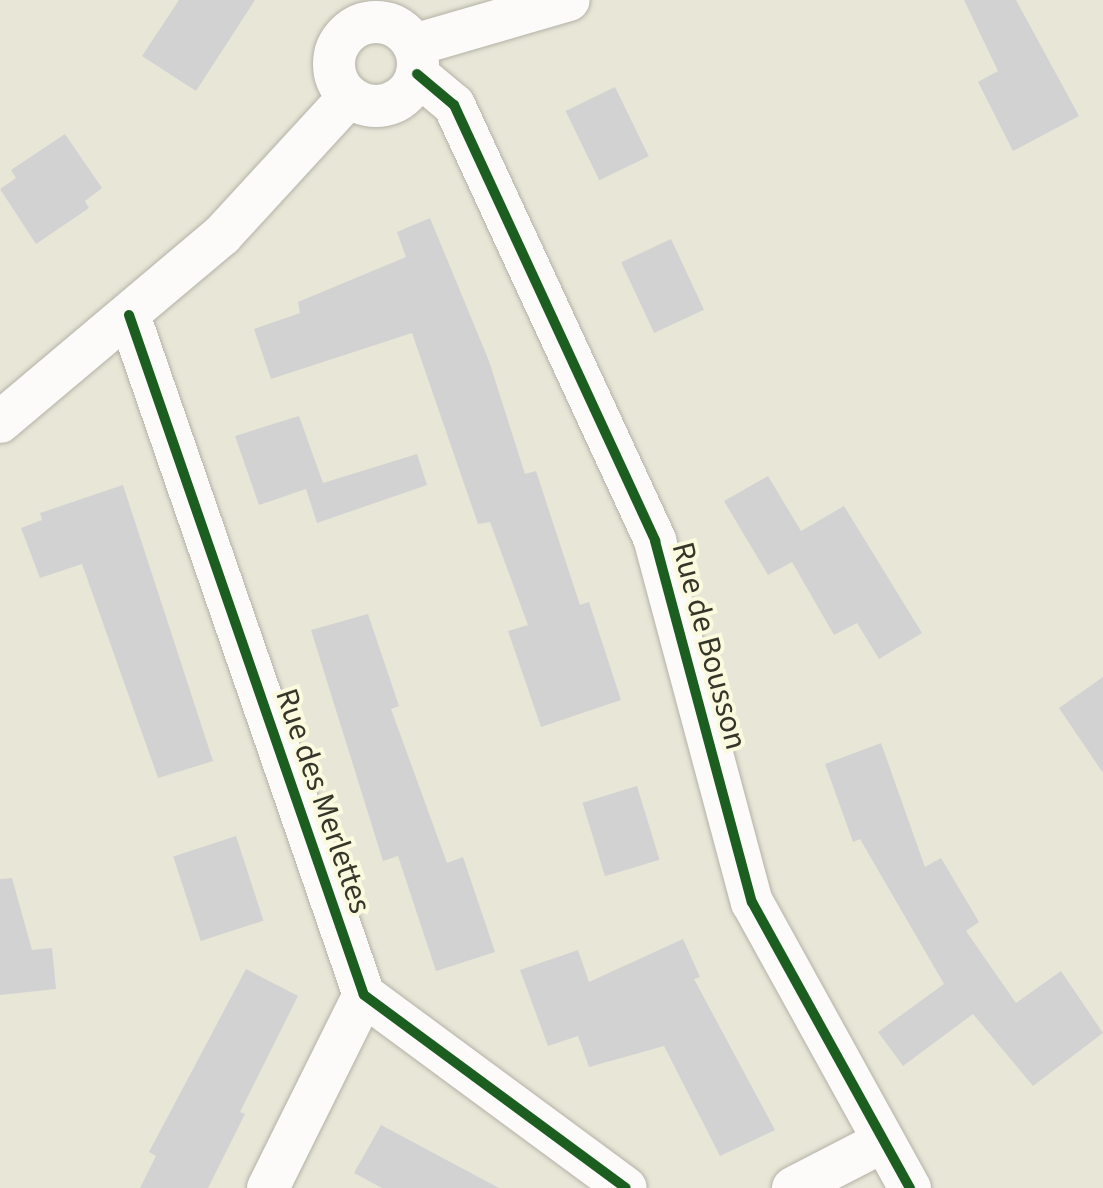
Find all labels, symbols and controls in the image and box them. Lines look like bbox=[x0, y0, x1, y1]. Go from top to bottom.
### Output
street label: Rue de Bousson bbox=[663, 538, 755, 754]
street label: Rue des Merlettes bbox=[267, 684, 379, 918]

